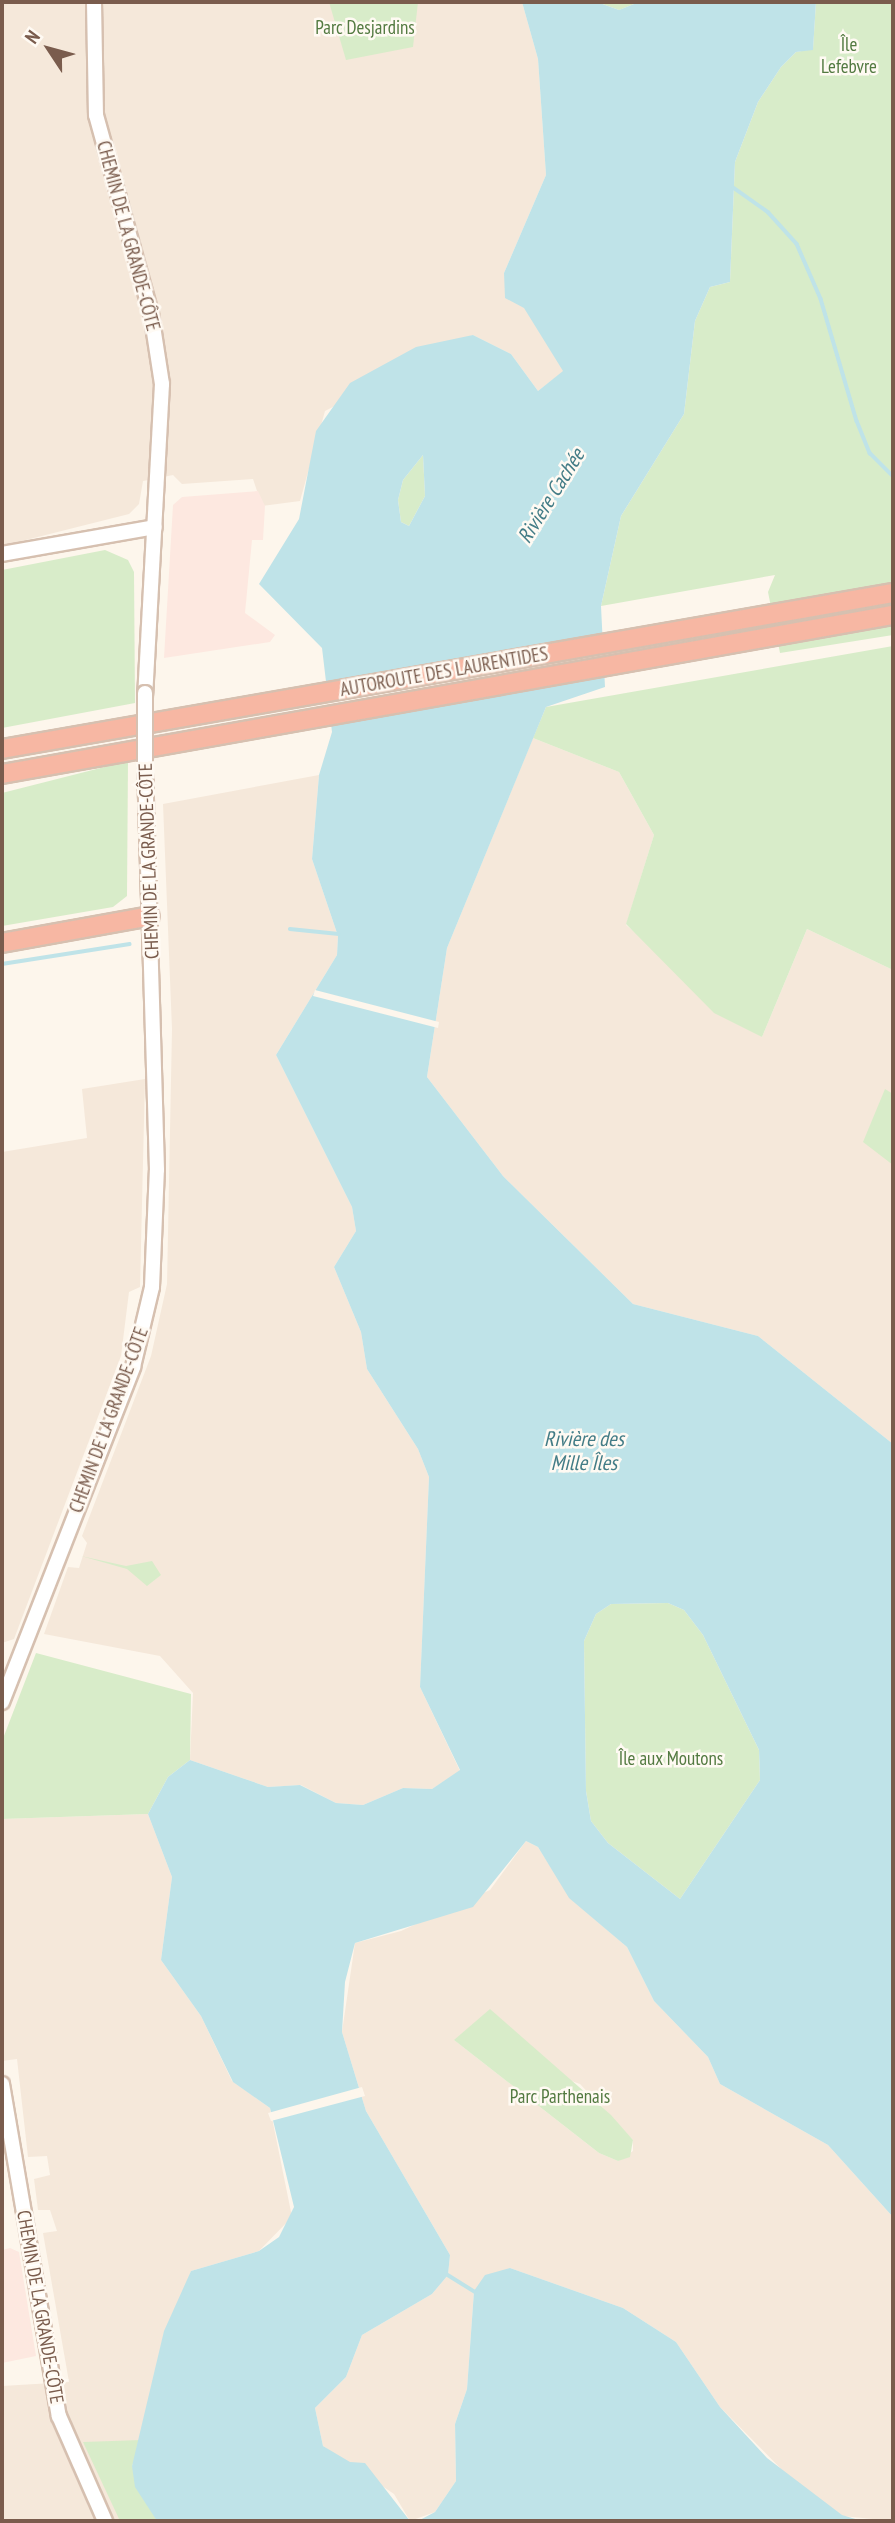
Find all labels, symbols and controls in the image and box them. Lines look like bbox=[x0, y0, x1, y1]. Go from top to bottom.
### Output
north arrow bbox=[14, 14, 84, 84]
park label: Parc Desjardins bbox=[315, 17, 415, 39]
text: N bbox=[19, 25, 45, 48]
park label: Île Lefebvre bbox=[821, 34, 877, 78]
street label: CHEMIN DE LA GRANDE-CÔTE bbox=[92, 138, 164, 334]
water label: Rivière Cachée bbox=[512, 444, 590, 548]
street label: AUTOROUTE DES LAURENTIDES bbox=[338, 642, 550, 702]
street label: CHEMIN DE LA GRANDE-CÔTE bbox=[134, 762, 164, 960]
street label: CHEMIN DE LA GRANDE-CÔTE bbox=[65, 1324, 153, 1516]
water label: Rivière des Mille Îles bbox=[544, 1426, 624, 1476]
park label: Île aux Moutons bbox=[618, 1748, 724, 1770]
park label: Parc Parthenais bbox=[510, 2086, 610, 2108]
street label: CHEMIN DE LA GRANDE-CÔTE bbox=[12, 2208, 68, 2406]

